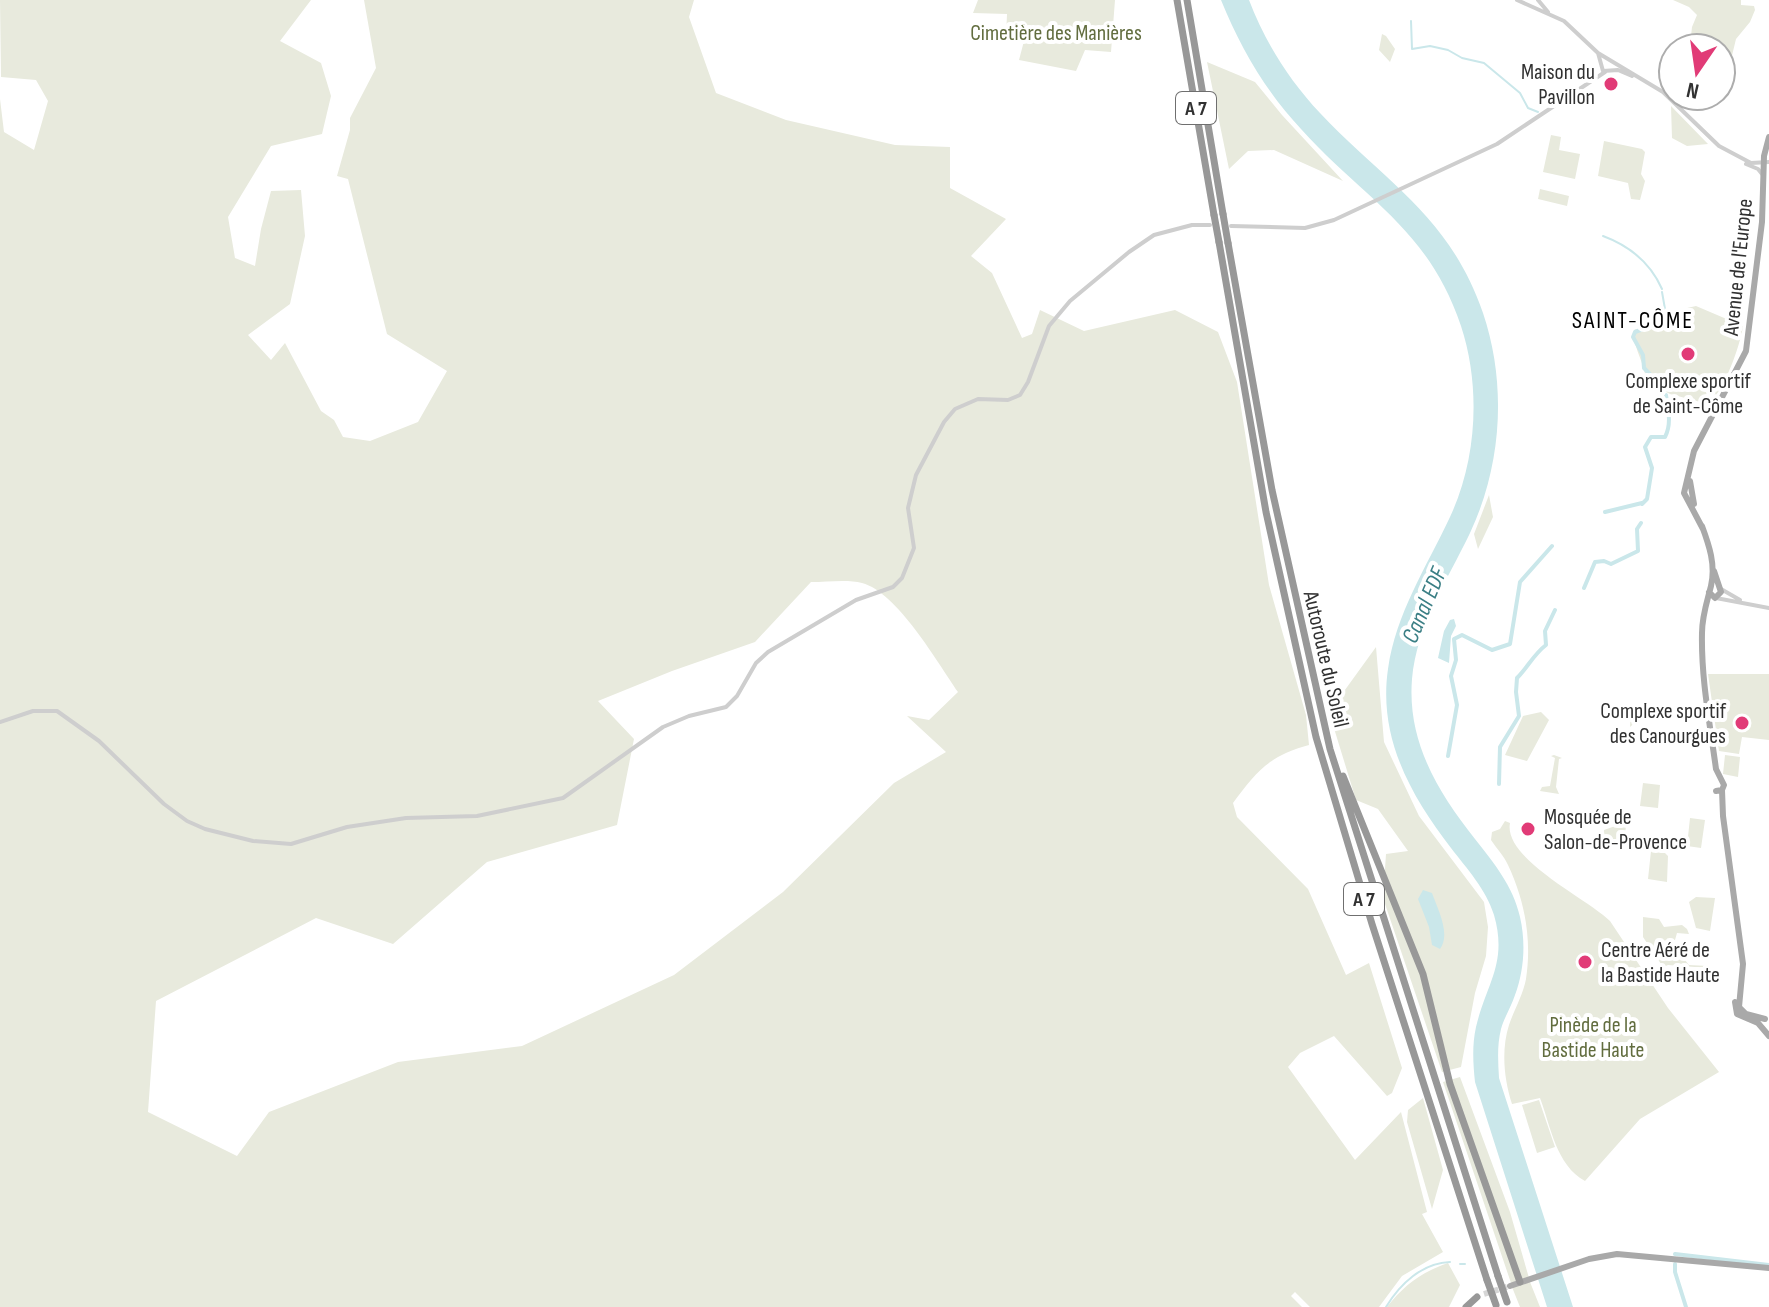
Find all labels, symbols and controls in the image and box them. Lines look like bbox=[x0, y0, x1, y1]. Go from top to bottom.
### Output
park label: Cimetière des Manières bbox=[970, 20, 1142, 47]
north arrow bbox=[1657, 32, 1737, 112]
place label: Maison du Pavillon bbox=[1521, 59, 1595, 111]
marker: Maison du Pavillon bbox=[1602, 75, 1620, 93]
text: N bbox=[1684, 76, 1702, 105]
road number: A 7 bbox=[1176, 92, 1216, 124]
street label: Avenue de l'Europe bbox=[1718, 197, 1759, 338]
district label: SAINT-CÔME bbox=[1572, 306, 1694, 335]
marker: Complexe sportif de Saint-Côme bbox=[1679, 345, 1697, 363]
place label: Complexe sportif de Saint-Côme bbox=[1625, 368, 1751, 420]
water label: Canal EDF bbox=[1396, 561, 1454, 647]
street label: Autoroute du Soleil bbox=[1297, 588, 1354, 730]
place label: Complexe sportif des Canourgues bbox=[1600, 698, 1727, 750]
marker: Complexe sportif des Canourgues bbox=[1733, 714, 1751, 732]
place label: Mosquée de Salon-de-Provence bbox=[1544, 804, 1687, 856]
marker: Mosquée de Salon-de-Provence bbox=[1519, 820, 1537, 838]
road number: A 7 bbox=[1344, 883, 1384, 915]
place label: Centre Aéré de la Bastide Haute bbox=[1601, 937, 1720, 989]
marker: Centre Aéré de la Bastide Haute bbox=[1576, 953, 1594, 971]
park label: Pinède de la Bastide Haute bbox=[1542, 1012, 1644, 1064]

